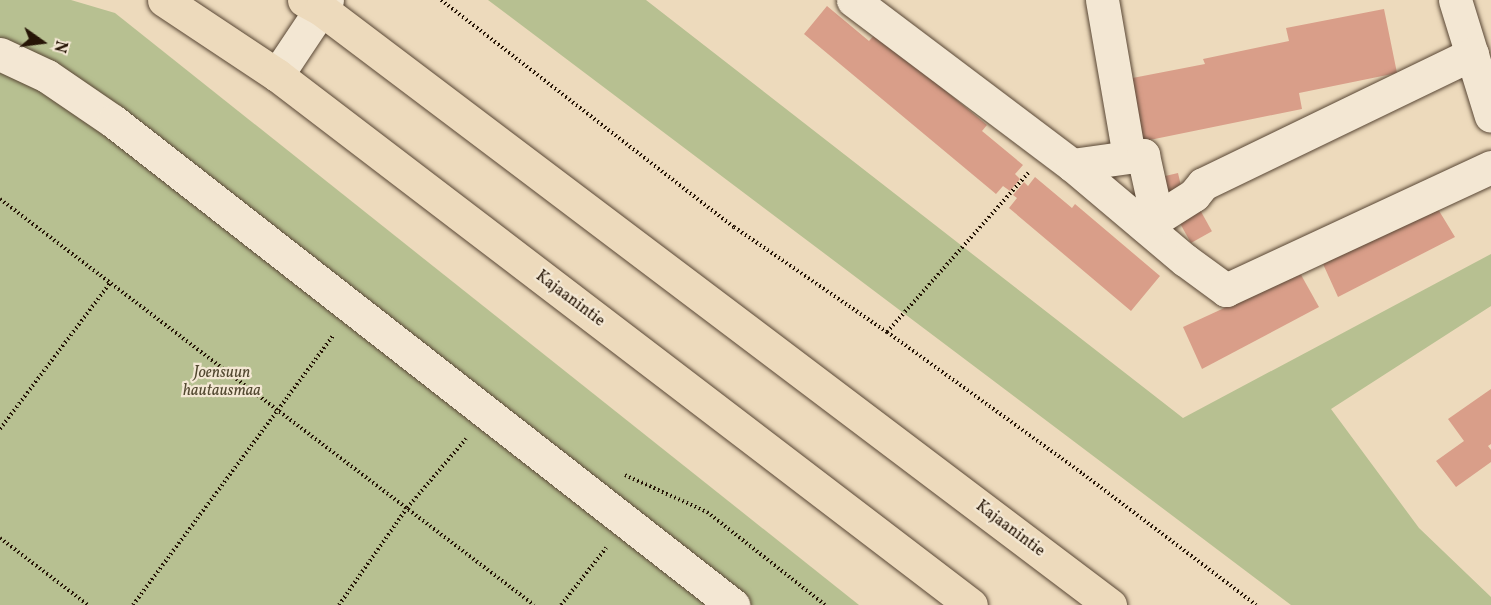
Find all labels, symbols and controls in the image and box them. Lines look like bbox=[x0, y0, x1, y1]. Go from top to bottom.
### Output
north arrow bbox=[12, 12, 72, 72]
text: N bbox=[47, 38, 72, 55]
street label: Kajaanintie bbox=[532, 267, 608, 331]
park label: Joensuun hautausmaa bbox=[183, 363, 261, 401]
street label: Kajaanintie bbox=[972, 497, 1048, 561]

